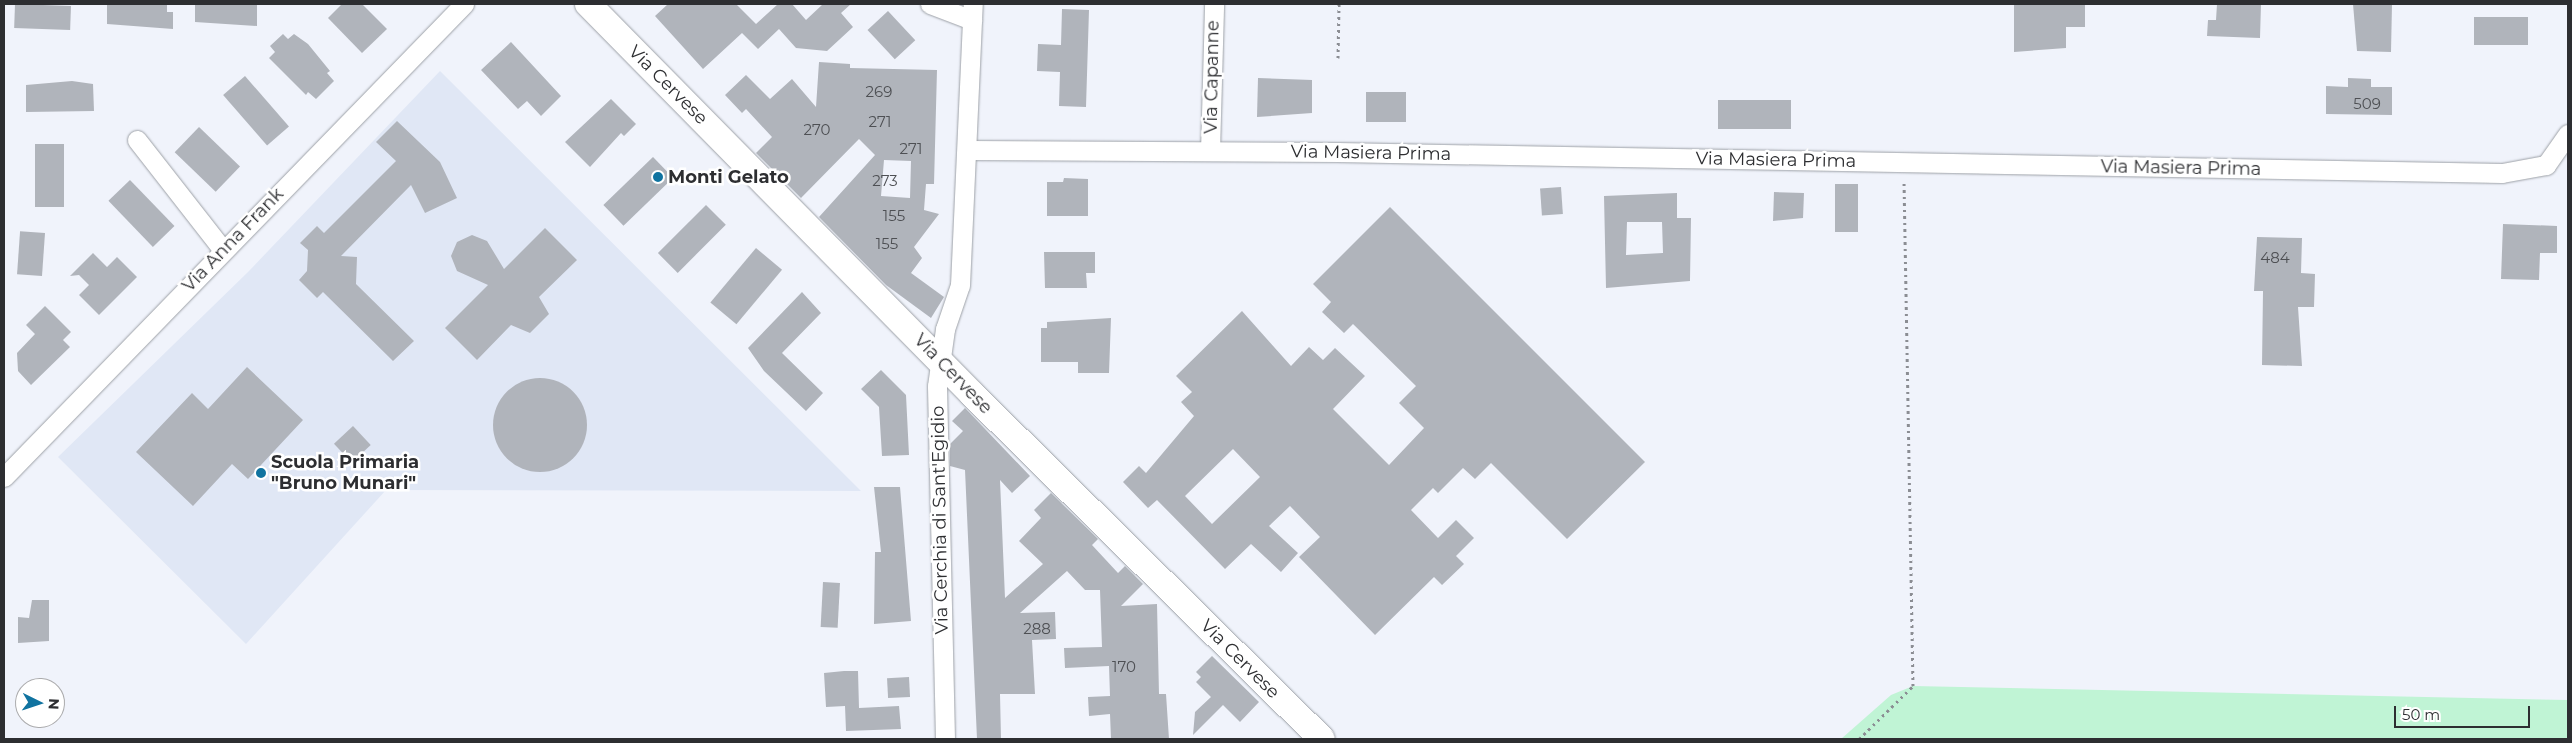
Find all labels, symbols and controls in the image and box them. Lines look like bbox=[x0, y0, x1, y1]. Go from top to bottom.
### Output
street label: Via Capanne bbox=[1200, 20, 1224, 134]
street label: Via Cervese bbox=[624, 41, 712, 129]
house number: 269 bbox=[866, 83, 892, 101]
house number: 509 bbox=[2353, 95, 2381, 113]
house number: 271 bbox=[869, 113, 891, 131]
house number: 270 bbox=[804, 121, 830, 139]
house number: 271 bbox=[900, 140, 922, 158]
street label: Via Masiera Prima bbox=[1290, 141, 1452, 165]
street label: Via Masiera Prima bbox=[1695, 148, 1857, 172]
street label: Via Masiera Prima bbox=[2100, 156, 2262, 180]
place label: Monti Gelato bbox=[668, 166, 789, 188]
marker: Monti Gelato bbox=[652, 171, 664, 183]
house number: 273 bbox=[872, 172, 898, 190]
street label: Via Anna Frank bbox=[178, 183, 288, 297]
house number: 155 bbox=[883, 207, 905, 225]
house number: 155 bbox=[876, 235, 898, 253]
house number: 484 bbox=[2260, 249, 2290, 267]
street label: Via Cervese bbox=[909, 329, 997, 419]
street label: Via Cerchia di Sant'Egidio bbox=[927, 405, 953, 635]
place label: Scuola Primaria "Bruno Munari" bbox=[271, 452, 419, 494]
marker: Scuola Primaria "Bruno Munari" bbox=[255, 467, 267, 479]
street label: Via Cervese bbox=[1196, 615, 1284, 703]
house number: 288 bbox=[1023, 620, 1051, 638]
house number: 170 bbox=[1112, 658, 1136, 676]
north arrow bbox=[15, 678, 65, 728]
scale bar bbox=[2397, 696, 2533, 728]
text: N bbox=[45, 698, 63, 710]
text: 50 m bbox=[2402, 705, 2440, 724]

